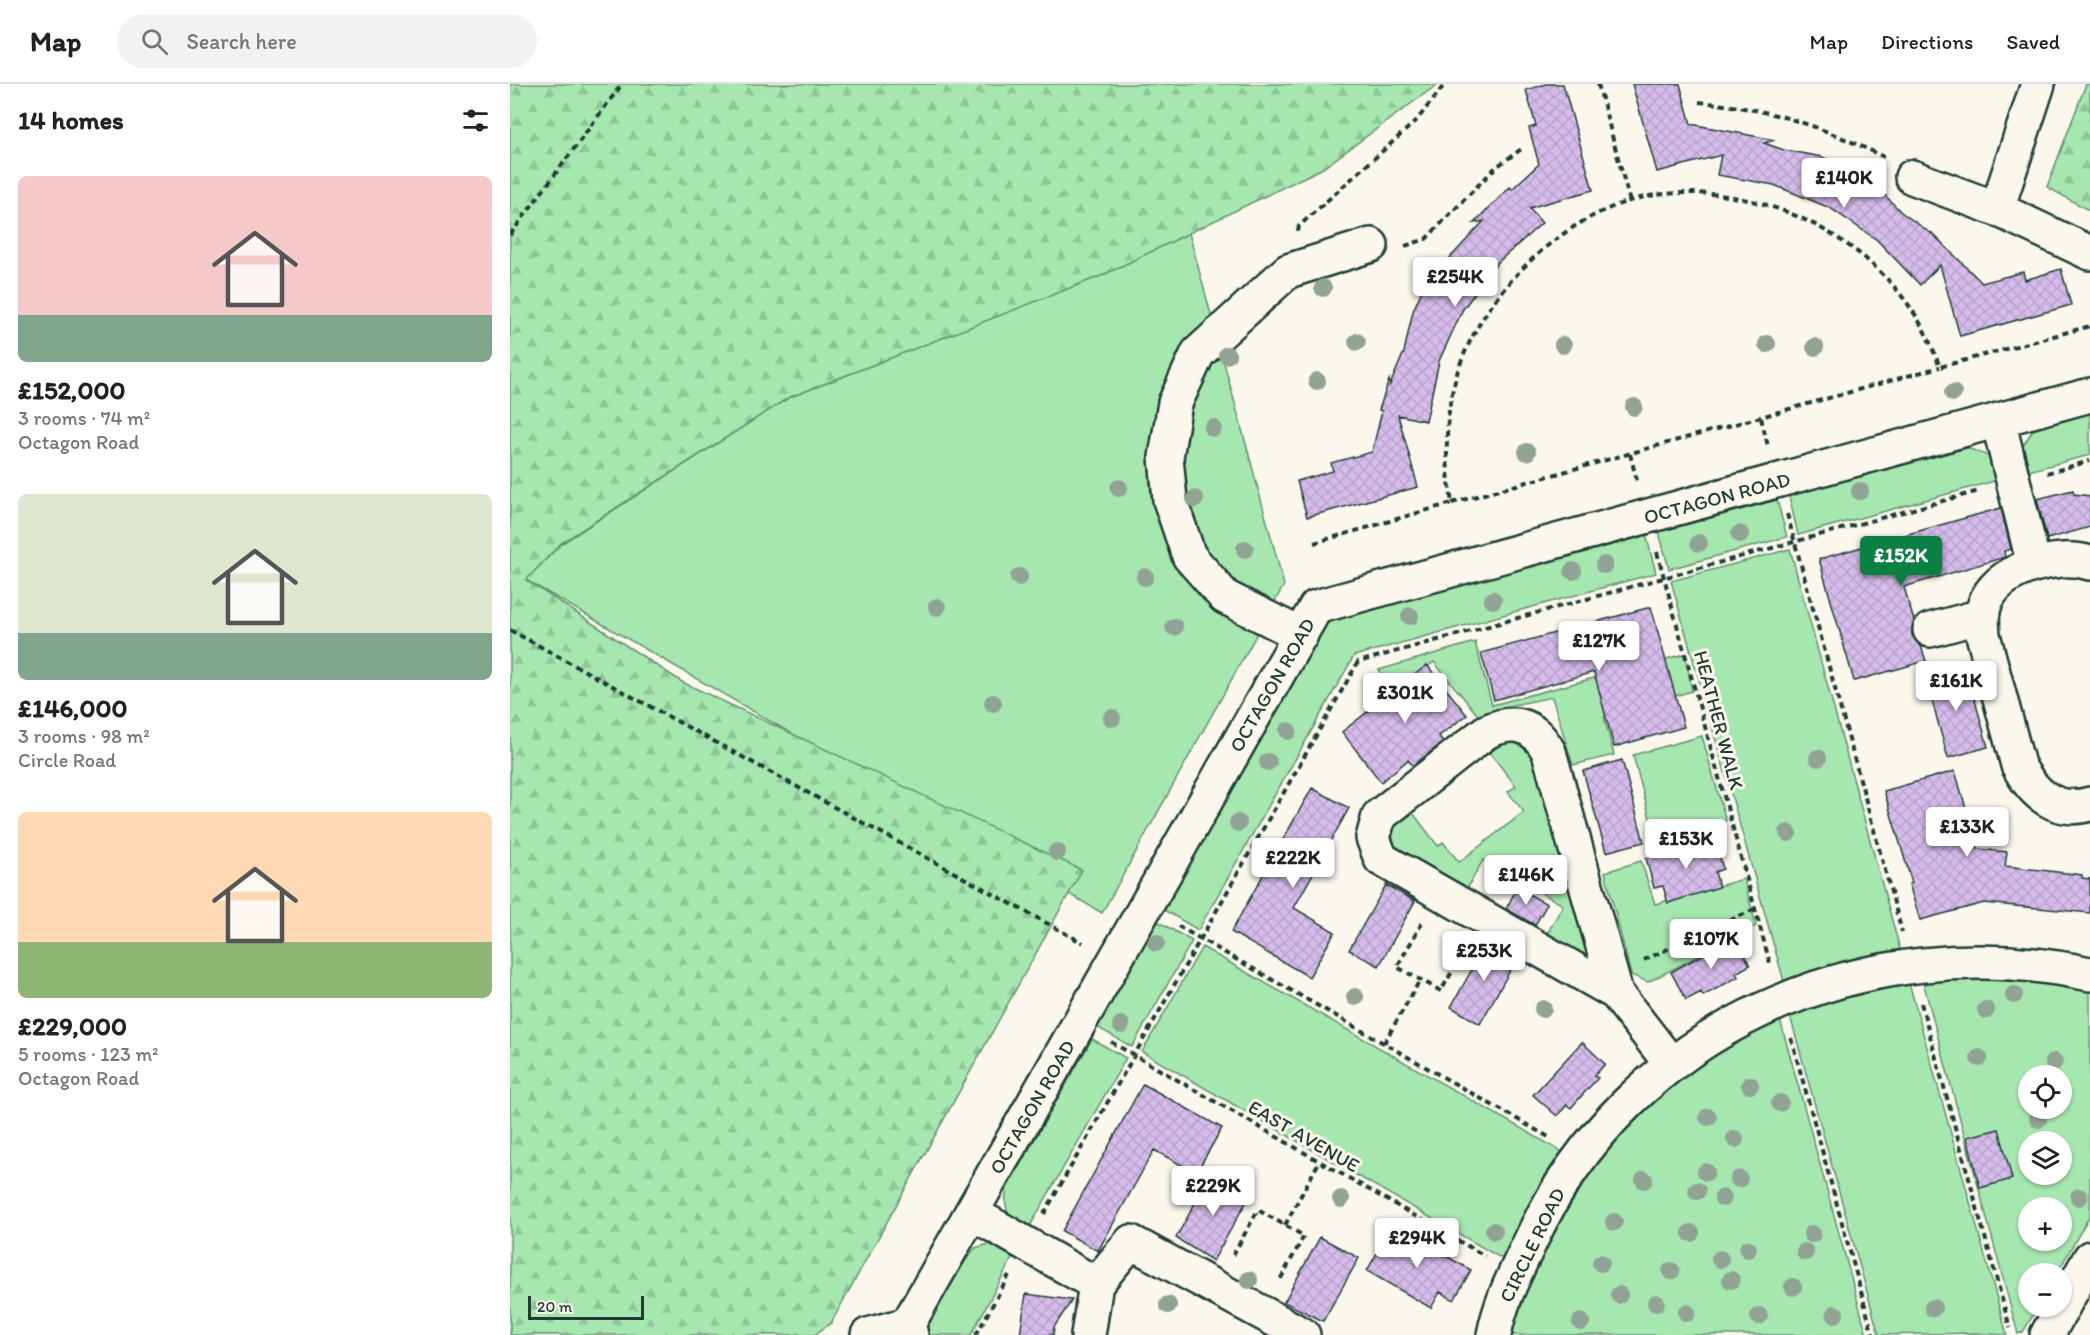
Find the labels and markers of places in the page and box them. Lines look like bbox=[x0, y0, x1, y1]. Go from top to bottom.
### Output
pin: £140K bbox=[1802, 158, 1886, 209]
pin: £254K bbox=[1413, 257, 1497, 308]
pin: £152K bbox=[1859, 536, 1943, 587]
pin: £127K bbox=[1557, 621, 1641, 672]
pin: £161K bbox=[1914, 661, 1998, 712]
pin: £301K bbox=[1363, 673, 1447, 724]
pin: £133K bbox=[1925, 807, 2009, 858]
pin: £153K bbox=[1644, 819, 1728, 870]
pin: £222K bbox=[1251, 838, 1335, 889]
pin: £146K bbox=[1484, 855, 1568, 906]
pin: £107K bbox=[1669, 919, 1753, 970]
pin: £253K bbox=[1442, 931, 1526, 982]
pin: £229K bbox=[1171, 1166, 1255, 1217]
pin: £294K bbox=[1375, 1218, 1459, 1269]

